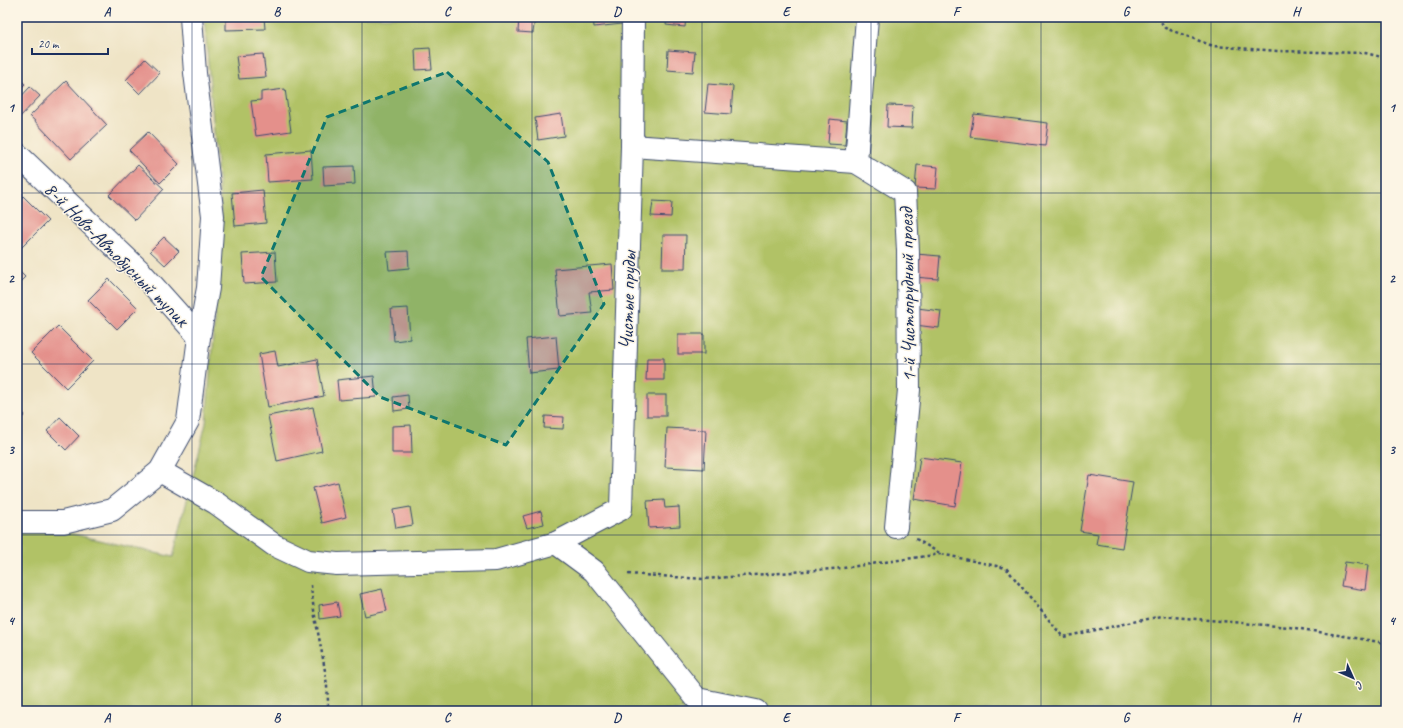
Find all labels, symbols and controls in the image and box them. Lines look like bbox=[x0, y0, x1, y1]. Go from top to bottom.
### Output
text: A bbox=[104, 4, 112, 20]
text: B bbox=[274, 4, 282, 20]
text: C bbox=[444, 4, 452, 20]
text: D bbox=[613, 4, 622, 20]
text: E bbox=[783, 4, 792, 20]
text: F bbox=[953, 4, 962, 20]
text: G bbox=[1123, 4, 1131, 20]
text: H bbox=[1292, 4, 1302, 20]
scale bar bbox=[32, 30, 108, 56]
text: 20 m bbox=[38, 36, 60, 52]
text: 1 bbox=[8, 100, 16, 116]
text: 1 bbox=[1389, 100, 1397, 116]
street label: 8-й Ново-Автобусный тупик bbox=[39, 177, 196, 333]
street label: 1-й Чистопрудный проезд bbox=[893, 206, 922, 382]
street label: Чистые пруды bbox=[613, 249, 642, 350]
text: 2 bbox=[8, 271, 15, 287]
text: 2 bbox=[1389, 271, 1396, 287]
text: 3 bbox=[8, 442, 15, 458]
text: 3 bbox=[1389, 442, 1396, 458]
text: 4 bbox=[8, 613, 16, 629]
text: 4 bbox=[1389, 613, 1397, 629]
north arrow bbox=[1333, 658, 1373, 698]
text: С bbox=[1352, 678, 1367, 693]
text: A bbox=[104, 710, 112, 726]
text: B bbox=[274, 710, 282, 726]
text: C bbox=[444, 710, 452, 726]
text: D bbox=[613, 710, 622, 726]
text: E bbox=[783, 710, 792, 726]
text: F bbox=[953, 710, 962, 726]
text: G bbox=[1123, 710, 1131, 726]
text: H bbox=[1292, 710, 1302, 726]

